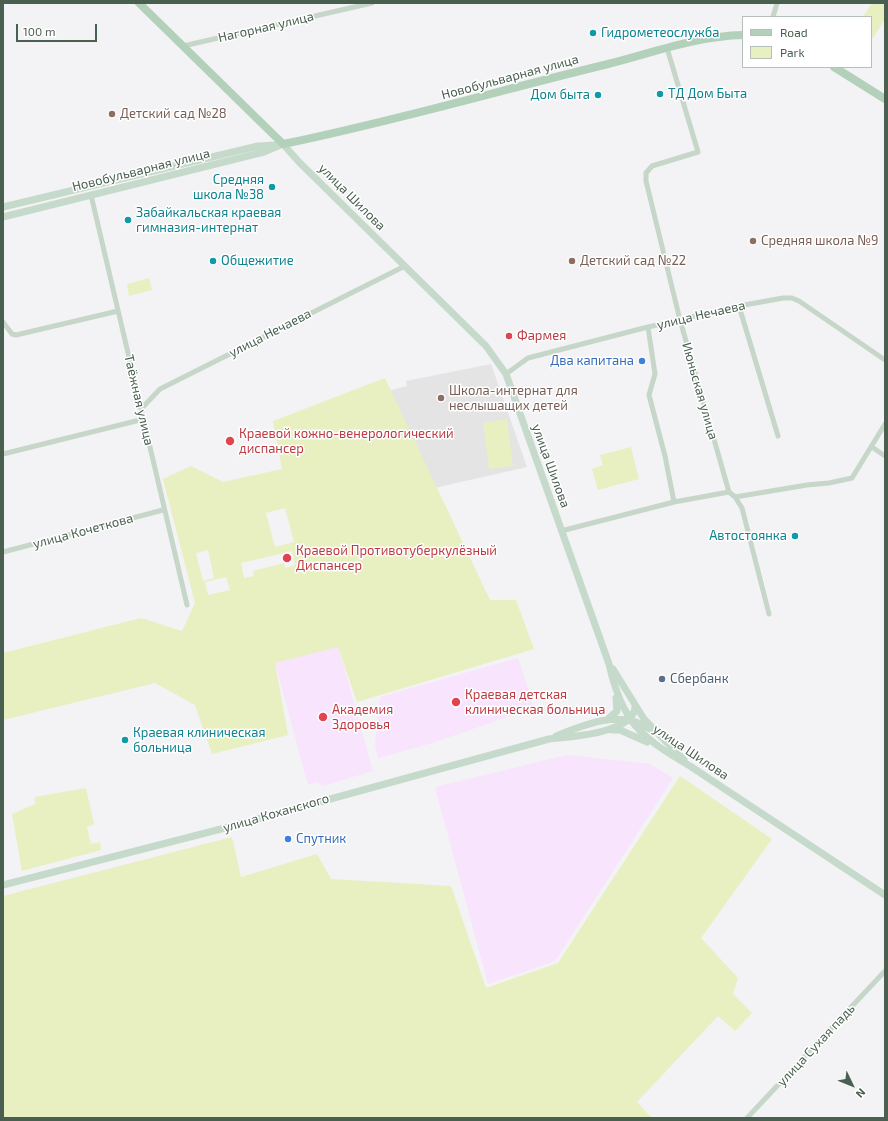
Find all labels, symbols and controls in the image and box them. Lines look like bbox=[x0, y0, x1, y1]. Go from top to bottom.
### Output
street label: Нагорная улица bbox=[217, 8, 315, 46]
scale bar bbox=[18, 16, 99, 42]
legend bbox=[742, 16, 872, 68]
text: 100 m bbox=[23, 24, 55, 38]
place label: Гидрометеослужба bbox=[601, 25, 719, 41]
text: Road bbox=[780, 25, 808, 39]
marker: Гидрометеослужба bbox=[588, 28, 598, 38]
text: Park bbox=[780, 45, 805, 59]
street label: Новобульварная улица bbox=[440, 51, 580, 103]
place label: ТД Дом Быта bbox=[668, 86, 747, 102]
place label: Дом быта bbox=[531, 87, 590, 103]
marker: ТД Дом Быта bbox=[655, 89, 665, 99]
marker: Дом быта bbox=[593, 90, 603, 100]
place label: Детский сад №28 bbox=[120, 106, 227, 122]
marker: Детский сад №28 bbox=[107, 109, 117, 119]
street label: Новобульварная улица bbox=[70, 145, 212, 195]
street label: улица Шилова bbox=[315, 160, 389, 234]
place label: Средняя школа №38 bbox=[193, 172, 264, 203]
marker: Средняя школа №38 bbox=[267, 182, 277, 192]
place label: Забайкальская краевая гимназия-интернат bbox=[136, 205, 281, 236]
marker: Забайкальская краевая гимназия-интернат bbox=[123, 215, 133, 225]
place label: Средняя школа №9 bbox=[761, 233, 879, 249]
marker: Средняя школа №9 bbox=[748, 236, 758, 246]
place label: Общежитие bbox=[221, 253, 294, 269]
place label: Детский сад №22 bbox=[580, 253, 686, 269]
marker: Общежитие bbox=[208, 256, 218, 266]
marker: Детский сад №22 bbox=[567, 256, 577, 266]
street label: улица Нечаева bbox=[655, 297, 747, 333]
street label: улица Нечаева bbox=[226, 306, 314, 360]
place label: Фармея bbox=[517, 328, 566, 344]
marker: Фармея bbox=[504, 331, 514, 341]
street label: Июньская улица bbox=[679, 341, 721, 441]
street label: Таёжная улица bbox=[121, 353, 157, 447]
place label: Два капитана bbox=[550, 353, 634, 369]
marker: Два капитана bbox=[637, 356, 647, 366]
place label: Школа-интернат для неслышащих детей bbox=[449, 383, 578, 414]
marker: Школа-интернат для неслышащих детей bbox=[436, 393, 446, 403]
street label: улица Шилова bbox=[529, 422, 573, 510]
place label: Краевой кожно-венерологический диспансер bbox=[239, 426, 454, 457]
marker: Краевой кожно-венерологический диспансер bbox=[224, 435, 236, 447]
street label: улица Кочеткова bbox=[31, 510, 135, 552]
place label: Автостоянка bbox=[709, 528, 787, 544]
marker: Автостоянка bbox=[790, 531, 800, 541]
place label: Краевой Противотуберкулёзный Диспансер bbox=[296, 543, 497, 574]
marker: Краевой Противотуберкулёзный Диспансер bbox=[281, 552, 293, 564]
place label: Сбербанк bbox=[670, 671, 729, 687]
marker: Сбербанк bbox=[657, 674, 667, 684]
place label: Краевая детская клиническая больница bbox=[465, 687, 605, 718]
marker: Краевая детская клиническая больница bbox=[450, 696, 462, 708]
place label: Академия Здоровья bbox=[332, 702, 393, 733]
marker: Академия Здоровья bbox=[317, 711, 329, 723]
street label: улица Шилова bbox=[650, 721, 732, 783]
place label: Краевая клиническая больница bbox=[133, 725, 266, 756]
marker: Краевая клиническая больница bbox=[120, 735, 130, 745]
street label: улица Коханского bbox=[221, 790, 331, 836]
place label: Спутник bbox=[296, 831, 346, 847]
marker: Спутник bbox=[283, 834, 293, 844]
street label: улица Сухая падь bbox=[774, 1001, 858, 1089]
north arrow bbox=[832, 1065, 872, 1105]
text: N bbox=[854, 1086, 869, 1101]

